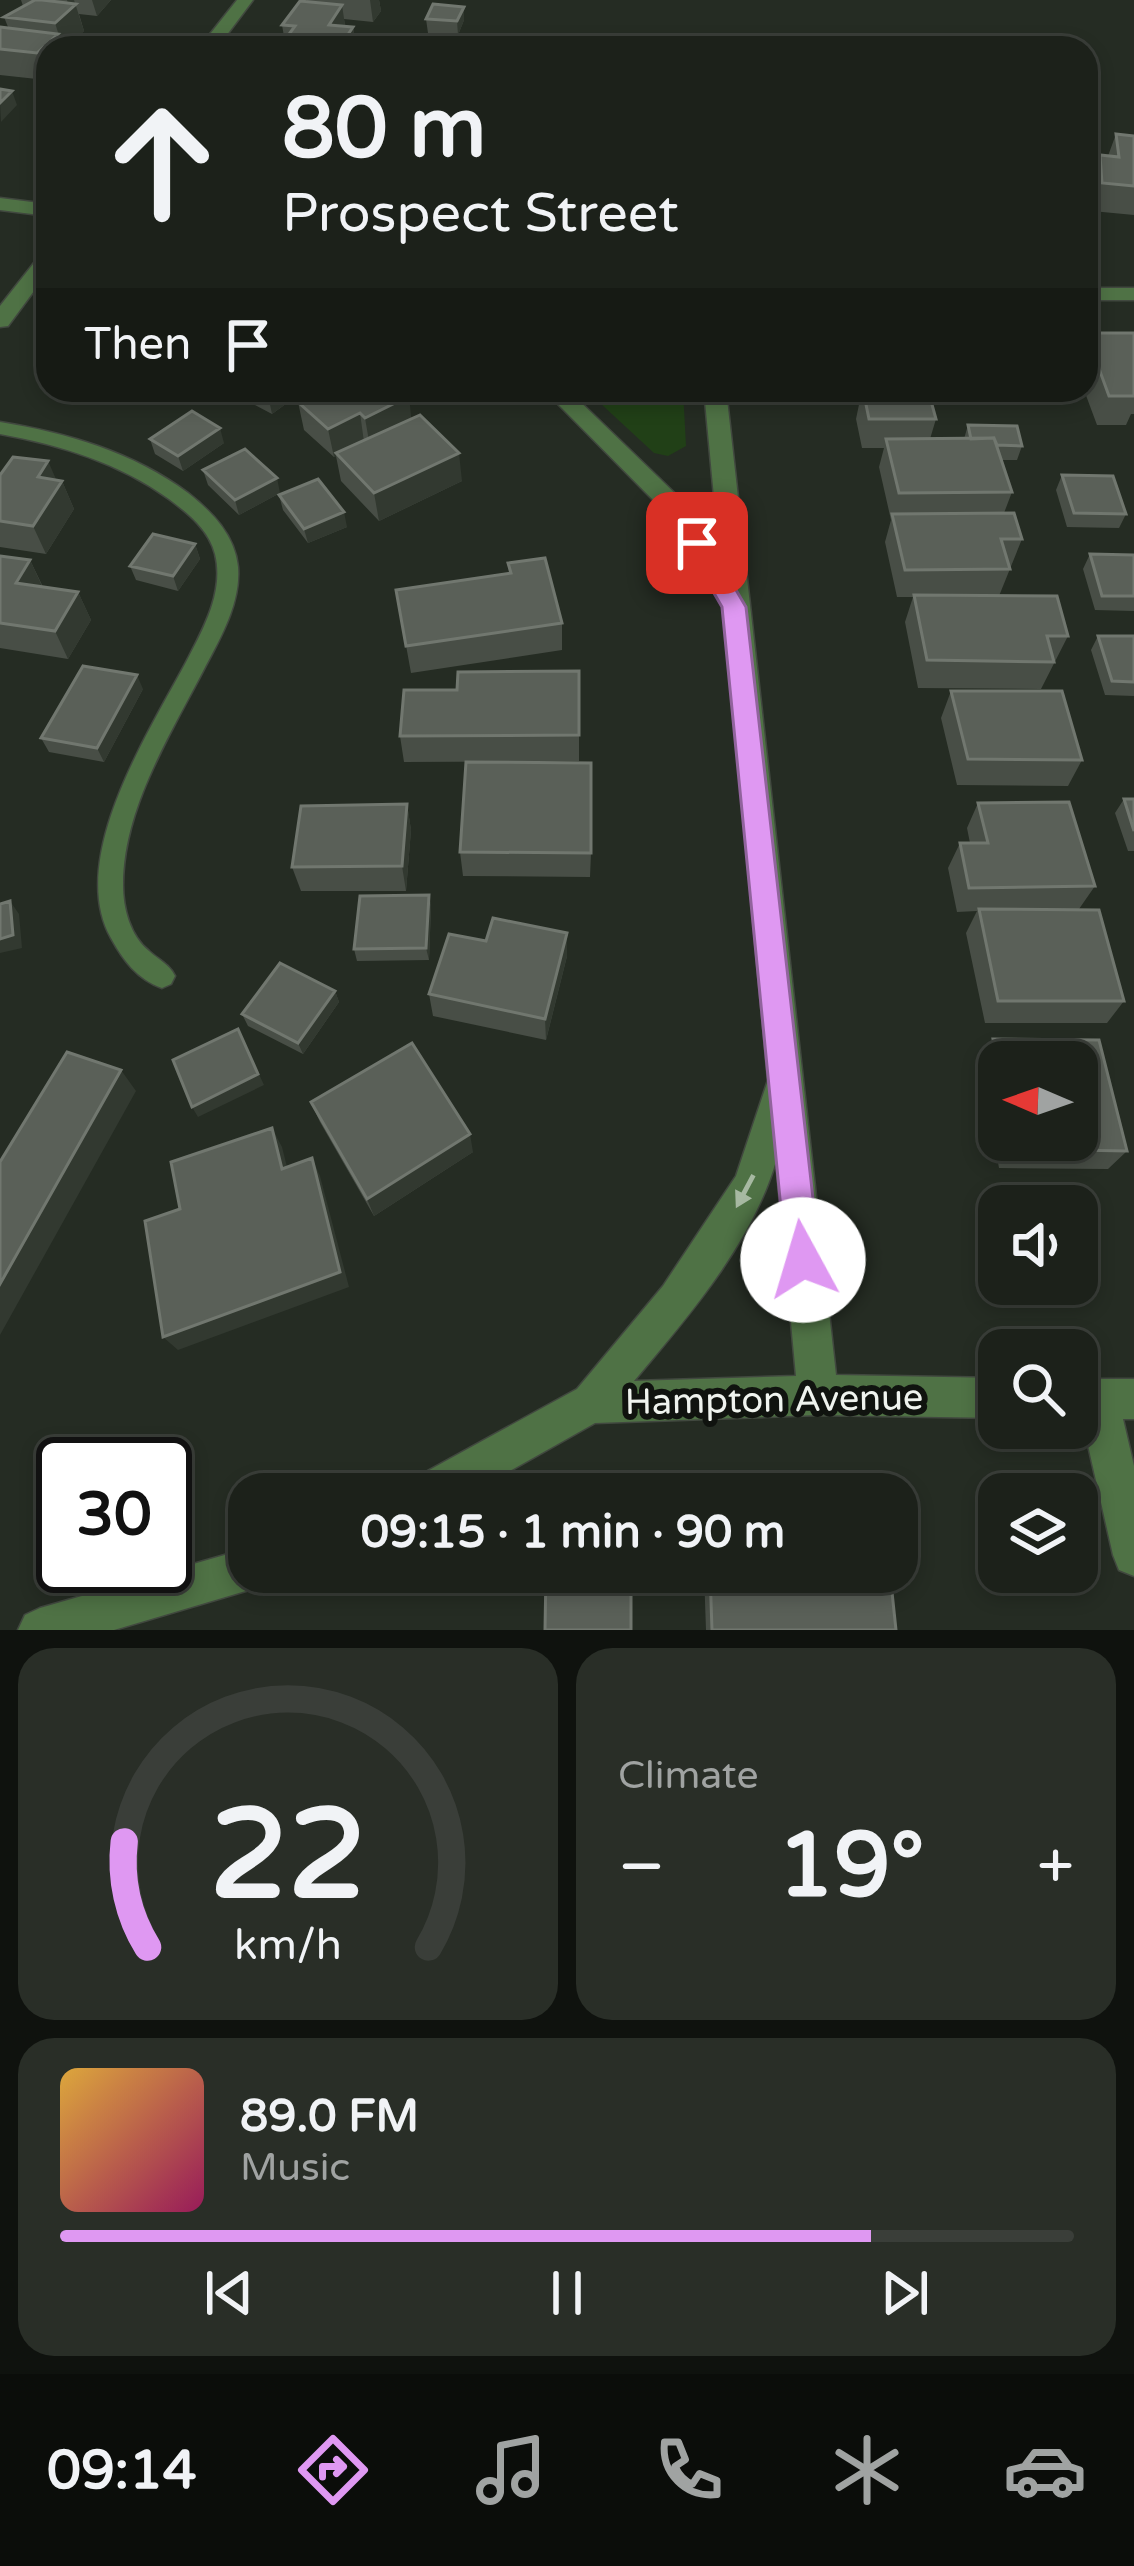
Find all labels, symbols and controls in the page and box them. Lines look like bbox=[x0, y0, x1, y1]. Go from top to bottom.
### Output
text: 80 m bbox=[282, 79, 486, 180]
icon: ahead bbox=[84, 84, 240, 240]
text: Prospect Street bbox=[282, 181, 679, 246]
icon: arrive bbox=[215, 312, 281, 378]
text: Then bbox=[84, 318, 191, 372]
pin bbox=[646, 492, 748, 594]
icon: arrive bbox=[664, 510, 730, 576]
north arrow bbox=[978, 1041, 1098, 1161]
map controls bbox=[978, 1041, 1098, 1593]
one-way arrow bbox=[735, 1174, 756, 1208]
button: sound bbox=[978, 1185, 1098, 1305]
position arrow bbox=[740, 1197, 866, 1323]
button: search bbox=[978, 1329, 1098, 1449]
street label: Hampton Avenue bbox=[624, 1376, 924, 1424]
speed limit sign: 30 bbox=[36, 1437, 192, 1593]
button: layers bbox=[978, 1473, 1098, 1593]
text: 09:15 · 1 min · 90 m bbox=[361, 1506, 785, 1560]
text: Climate bbox=[618, 1752, 758, 1799]
text: 22 bbox=[210, 1781, 366, 1932]
text: 19° bbox=[777, 1812, 924, 1921]
text: − bbox=[618, 1827, 665, 1907]
text: + bbox=[1037, 1827, 1074, 1907]
text: km/h bbox=[234, 1920, 342, 1971]
text: 89.0 FM bbox=[240, 2090, 419, 2144]
text: Music bbox=[240, 2144, 350, 2191]
icon: previous bbox=[196, 2260, 262, 2326]
icon: pause bbox=[534, 2260, 600, 2326]
icon: next bbox=[872, 2260, 938, 2326]
icon: directions bbox=[291, 2428, 375, 2512]
icon: music bbox=[469, 2428, 553, 2512]
icon: phone bbox=[647, 2428, 731, 2512]
icon: climate bbox=[825, 2428, 909, 2512]
icon: car bbox=[1003, 2428, 1087, 2512]
text: 09:14 bbox=[47, 2438, 197, 2503]

